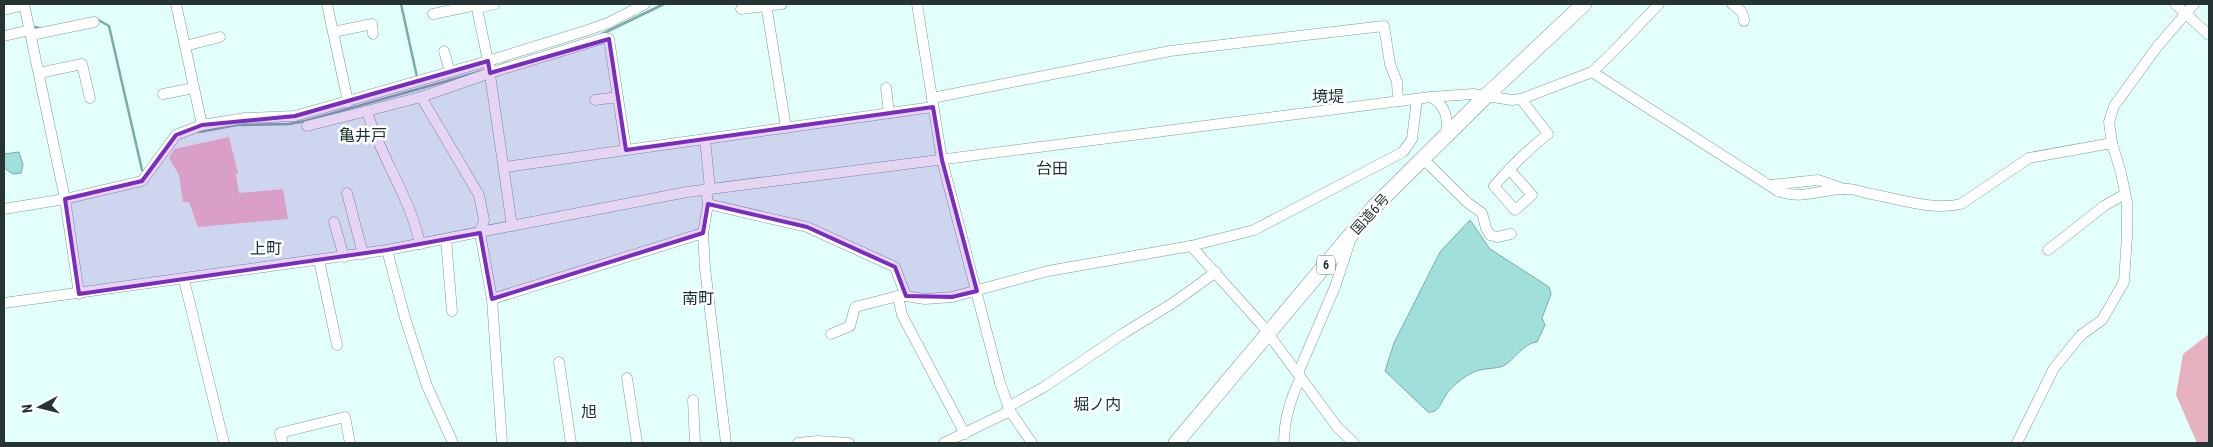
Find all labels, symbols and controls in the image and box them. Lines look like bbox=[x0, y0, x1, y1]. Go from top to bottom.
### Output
district label: 境堤 bbox=[1312, 87, 1344, 106]
district label: 亀井戸 bbox=[339, 126, 387, 145]
district label: 台田 bbox=[1036, 159, 1068, 178]
street label: 国道6号 bbox=[1348, 190, 1392, 238]
district label: 上町 bbox=[250, 239, 282, 258]
road number: 6 bbox=[1317, 256, 1335, 274]
district label: 南町 bbox=[682, 289, 714, 308]
north arrow bbox=[15, 382, 65, 432]
district label: 堀ノ内 bbox=[1073, 395, 1121, 414]
district label: 旭 bbox=[581, 402, 597, 421]
text: N bbox=[19, 403, 36, 414]

